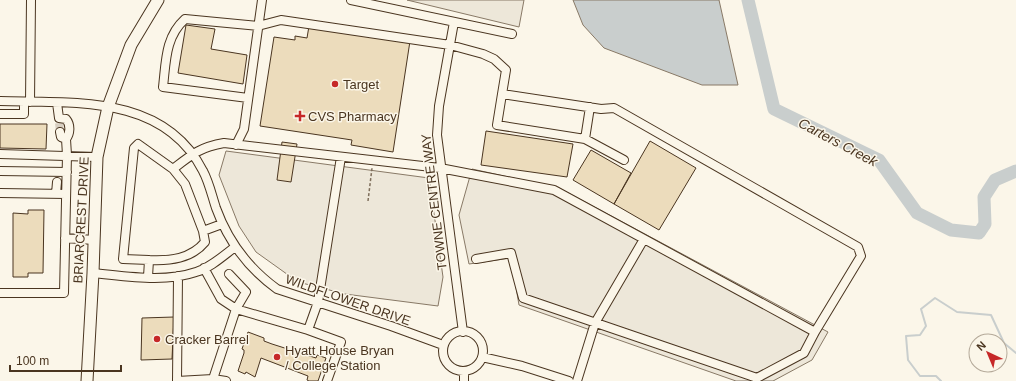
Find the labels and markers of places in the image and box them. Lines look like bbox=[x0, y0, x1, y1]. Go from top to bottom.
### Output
place label: Target bbox=[343, 77, 380, 92]
marker: Target bbox=[330, 79, 340, 89]
place label: CVS Pharmacy bbox=[308, 109, 397, 124]
marker: CVS Pharmacy bbox=[295, 111, 305, 121]
place label: Cracker Barrel bbox=[165, 332, 249, 347]
marker: Cracker Barrel bbox=[152, 334, 162, 344]
place label: Hyatt House Bryan / College Station bbox=[285, 343, 394, 373]
marker: Hyatt House Bryan / College Station bbox=[272, 352, 282, 362]

